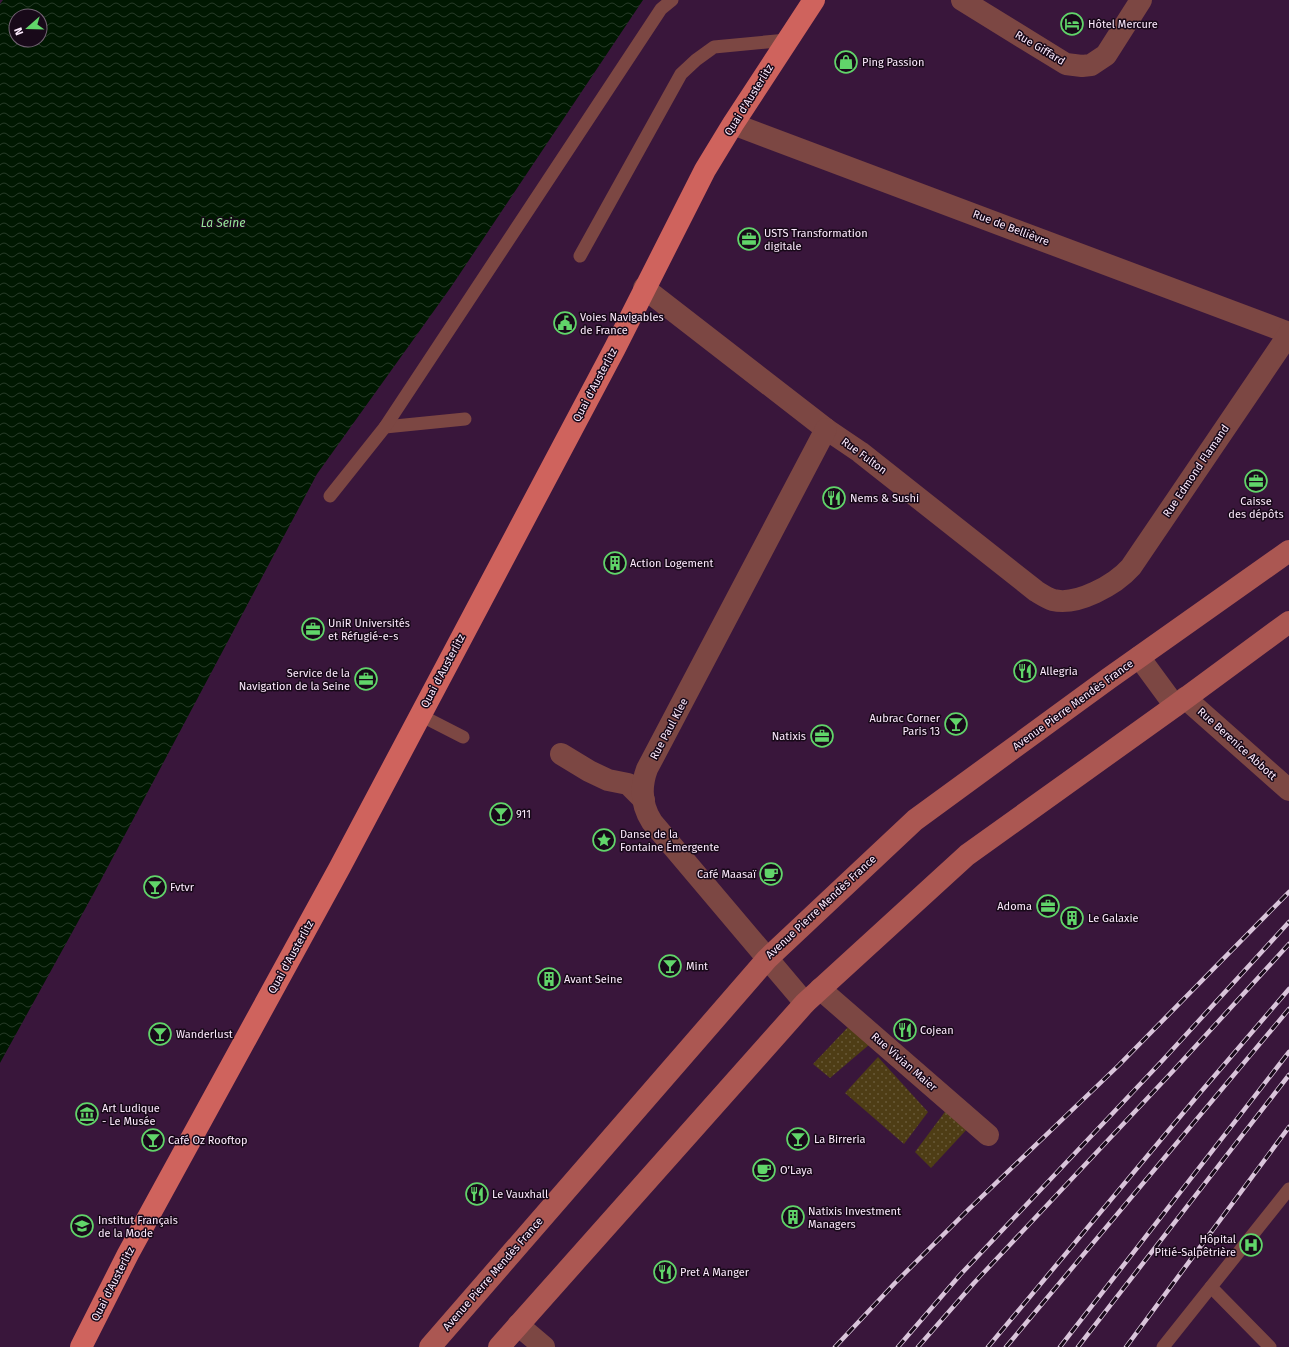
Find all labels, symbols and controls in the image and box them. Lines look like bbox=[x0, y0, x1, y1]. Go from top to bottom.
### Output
north arrow bbox=[8, 8, 48, 48]
hotel icon: Hôtel Mercure bbox=[1059, 11, 1085, 37]
place label: Hôtel Mercure bbox=[1088, 18, 1158, 31]
text: N bbox=[12, 26, 26, 37]
street label: Rue Giffard bbox=[1013, 28, 1067, 68]
shop icon: Ping Passion bbox=[833, 49, 859, 75]
place label: Ping Passion bbox=[862, 56, 924, 69]
street label: Quai d'Austerlitz bbox=[722, 62, 776, 138]
street label: Rue de Bellièvre bbox=[971, 207, 1051, 249]
water label: La Seine bbox=[201, 216, 245, 230]
office icon: USTS Transformation digitale bbox=[736, 226, 762, 252]
place label: USTS Transformation digitale bbox=[764, 227, 868, 253]
public building icon: Voies Navigables de France bbox=[552, 310, 578, 336]
place label: Voies Navigables de France bbox=[580, 311, 664, 337]
street label: Quai d'Austerlitz bbox=[570, 346, 620, 424]
street label: Rue Edmond Flamand bbox=[1160, 422, 1232, 520]
street label: Rue Fulton bbox=[839, 435, 889, 477]
office icon: Caisse des dépôts bbox=[1243, 468, 1269, 494]
restaurant icon: Nems & Sushi bbox=[821, 485, 847, 511]
place label: Nems & Sushi bbox=[850, 492, 919, 505]
place label: Caisse des dépôts bbox=[1228, 495, 1284, 521]
building icon: Action Logement bbox=[602, 550, 628, 576]
place label: Action Logement bbox=[630, 557, 713, 570]
office icon: UniR Universités et Réfugié-e-s bbox=[300, 616, 326, 642]
place label: UniR Universités et Réfugié-e-s bbox=[328, 617, 410, 643]
street label: Quai d'Austerlitz bbox=[418, 632, 468, 710]
street label: Avenue Pierre Mendès France bbox=[1010, 657, 1136, 753]
restaurant icon: Allegria bbox=[1012, 658, 1038, 684]
place label: Allegria bbox=[1040, 665, 1078, 678]
office icon: Service de la Navigation de la Seine bbox=[353, 666, 379, 692]
place label: Service de la Navigation de la Seine bbox=[239, 667, 350, 693]
street label: Rue Paul Klee bbox=[647, 696, 691, 762]
street label: Rue Berenice Abbott bbox=[1195, 705, 1279, 783]
bar icon: Aubrac Corner Paris 13 bbox=[943, 711, 969, 737]
place label: Aubrac Corner Paris 13 bbox=[869, 712, 941, 738]
office icon: Natixis bbox=[809, 723, 835, 749]
place label: Natixis bbox=[772, 730, 806, 743]
bar icon: 911 bbox=[488, 801, 514, 827]
place label: 911 bbox=[516, 808, 531, 821]
place icon: Danse de la Fontaine Émergente bbox=[591, 827, 617, 853]
place label: Danse de la Fontaine Émergente bbox=[620, 828, 719, 854]
street label: Avenue Pierre Mendès France bbox=[763, 852, 879, 962]
cafe icon: Café Maasaï bbox=[758, 861, 784, 887]
place label: Café Maasaï bbox=[697, 868, 757, 881]
bar icon: Fvtvr bbox=[142, 874, 168, 900]
place label: Fvtvr bbox=[170, 881, 195, 894]
office icon: Adoma bbox=[1035, 893, 1061, 919]
place label: Adoma bbox=[997, 900, 1032, 913]
building icon: Le Galaxie bbox=[1059, 905, 1085, 931]
place label: Le Galaxie bbox=[1088, 912, 1139, 925]
street label: Quai d'Austerlitz bbox=[266, 918, 317, 996]
bar icon: Mint bbox=[657, 953, 683, 979]
place label: Mint bbox=[686, 960, 708, 973]
building icon: Avant Seine bbox=[536, 966, 562, 992]
place label: Avant Seine bbox=[564, 973, 622, 986]
restaurant icon: Cojean bbox=[892, 1017, 918, 1043]
bar icon: Wanderlust bbox=[147, 1021, 173, 1047]
place label: Cojean bbox=[920, 1024, 954, 1037]
place label: Wanderlust bbox=[176, 1028, 233, 1041]
street label: Rue Vivian Maier bbox=[868, 1030, 940, 1095]
museum icon: Art Ludique - Le Musée bbox=[74, 1101, 100, 1127]
place label: Art Ludique - Le Musée bbox=[102, 1102, 160, 1128]
bar icon: La Birreria bbox=[785, 1126, 811, 1152]
bar icon: Café Oz Rooftop bbox=[140, 1127, 166, 1153]
place label: La Birreria bbox=[814, 1133, 866, 1146]
place label: Café Oz Rooftop bbox=[168, 1134, 248, 1147]
cafe icon: O’Laya bbox=[751, 1157, 777, 1183]
place label: O’Laya bbox=[780, 1164, 813, 1177]
restaurant icon: Le Vauxhall bbox=[464, 1181, 490, 1207]
place label: Le Vauxhall bbox=[492, 1188, 548, 1201]
building icon: Natixis Investment Managers bbox=[780, 1204, 806, 1230]
place label: Natixis Investment Managers bbox=[808, 1205, 901, 1231]
school or university icon: Institut Français de la Mode bbox=[69, 1213, 95, 1239]
place label: Institut Français de la Mode bbox=[98, 1214, 178, 1240]
street label: Avenue Pierre Mendès France bbox=[440, 1215, 546, 1333]
hospital icon: Hôpital Pitié-Salpêtrière bbox=[1238, 1232, 1264, 1258]
place label: Hôpital Pitié-Salpêtrière bbox=[1155, 1233, 1236, 1259]
street label: Quai d'Austerlitz bbox=[89, 1245, 137, 1323]
restaurant icon: Pret A Manger bbox=[652, 1259, 678, 1285]
place label: Pret A Manger bbox=[680, 1266, 750, 1279]

